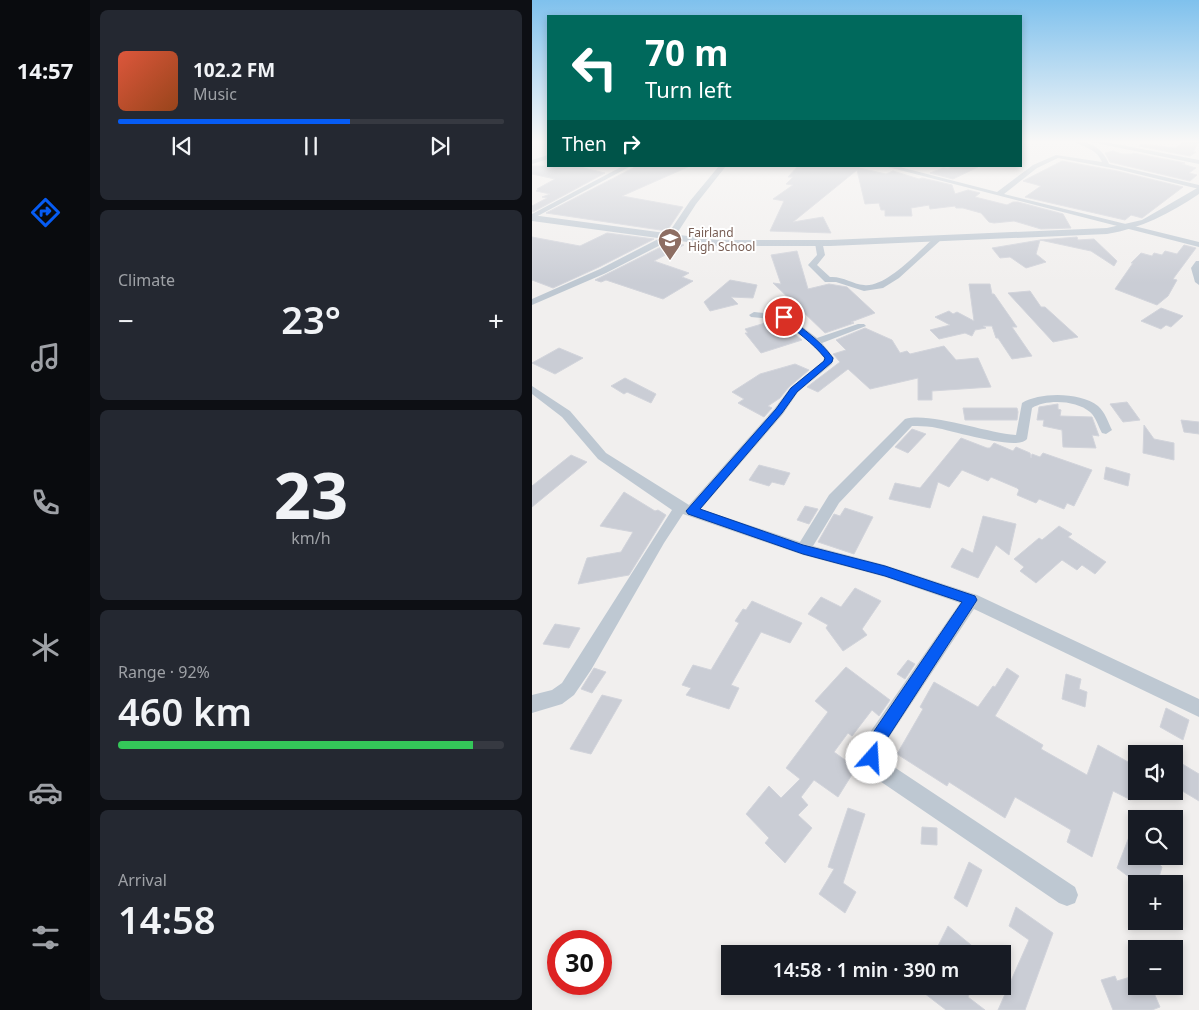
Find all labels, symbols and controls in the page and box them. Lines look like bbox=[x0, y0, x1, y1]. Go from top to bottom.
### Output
text: 70 m bbox=[645, 29, 728, 76]
icon: left bbox=[562, 35, 627, 100]
text: 14:57 bbox=[17, 55, 73, 85]
text: 102.2 FM bbox=[193, 57, 275, 83]
text: Turn left bbox=[645, 74, 732, 104]
text: Music bbox=[193, 83, 237, 105]
icon: right bbox=[617, 130, 645, 158]
text: Then bbox=[562, 131, 607, 157]
icon: previous bbox=[168, 132, 196, 160]
icon: pause bbox=[297, 132, 325, 160]
icon: next bbox=[426, 132, 454, 160]
icon: directions bbox=[28, 195, 63, 230]
place label: Fairland High School bbox=[688, 224, 755, 255]
school or university icon: Fairland High School bbox=[657, 227, 683, 261]
text: Climate bbox=[118, 269, 175, 291]
text: 23° bbox=[281, 293, 341, 345]
pin bbox=[763, 296, 805, 338]
text: − bbox=[118, 301, 134, 339]
text: + bbox=[488, 301, 504, 339]
icon: arrive bbox=[770, 303, 798, 331]
icon: music bbox=[28, 340, 63, 375]
text: 23 bbox=[274, 450, 348, 538]
icon: phone bbox=[28, 485, 63, 520]
text: km/h bbox=[291, 527, 331, 549]
icon: climate bbox=[28, 630, 63, 665]
text: Range · 92% bbox=[118, 661, 210, 683]
text: 460 km bbox=[118, 685, 252, 737]
position arrow bbox=[845, 731, 897, 783]
map controls bbox=[1128, 745, 1183, 995]
button: sound bbox=[1128, 745, 1183, 800]
icon: car bbox=[28, 775, 63, 810]
button: search bbox=[1128, 810, 1183, 865]
text: Arrival bbox=[118, 869, 167, 891]
button: + bbox=[1128, 875, 1183, 930]
text: 14:58 bbox=[118, 893, 215, 945]
icon: filters bbox=[28, 920, 63, 955]
speed limit sign: 30 bbox=[547, 930, 612, 995]
button: − bbox=[1128, 940, 1183, 995]
text: 14:58 · 1 min · 390 m bbox=[773, 957, 959, 983]

